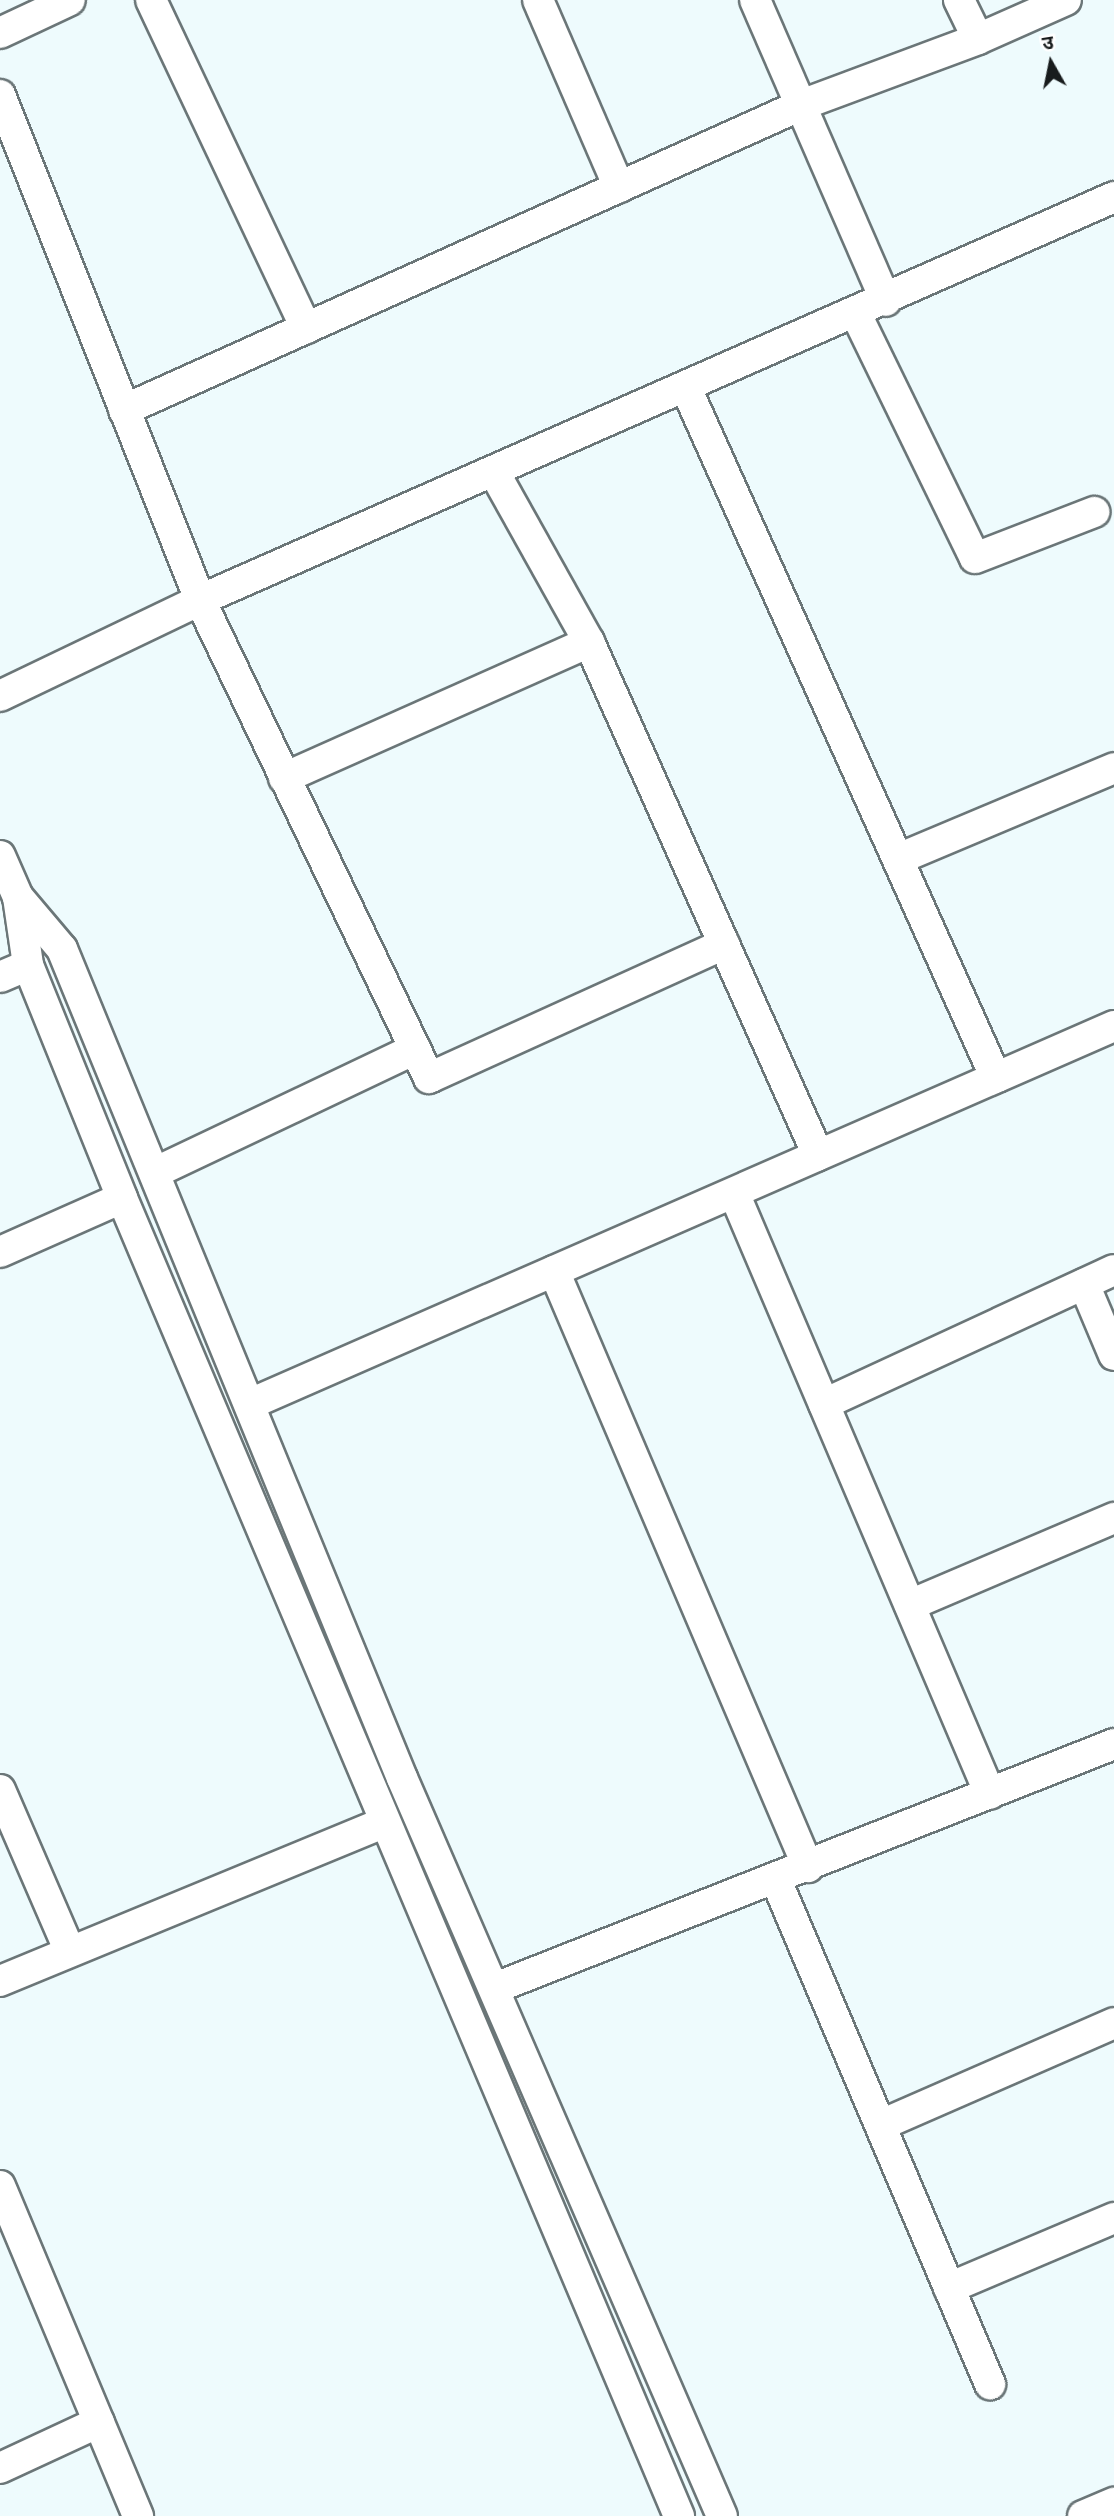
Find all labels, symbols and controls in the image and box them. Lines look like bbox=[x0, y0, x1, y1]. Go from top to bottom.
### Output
north arrow bbox=[1016, 28, 1086, 98]
text: उ bbox=[1040, 29, 1055, 56]

